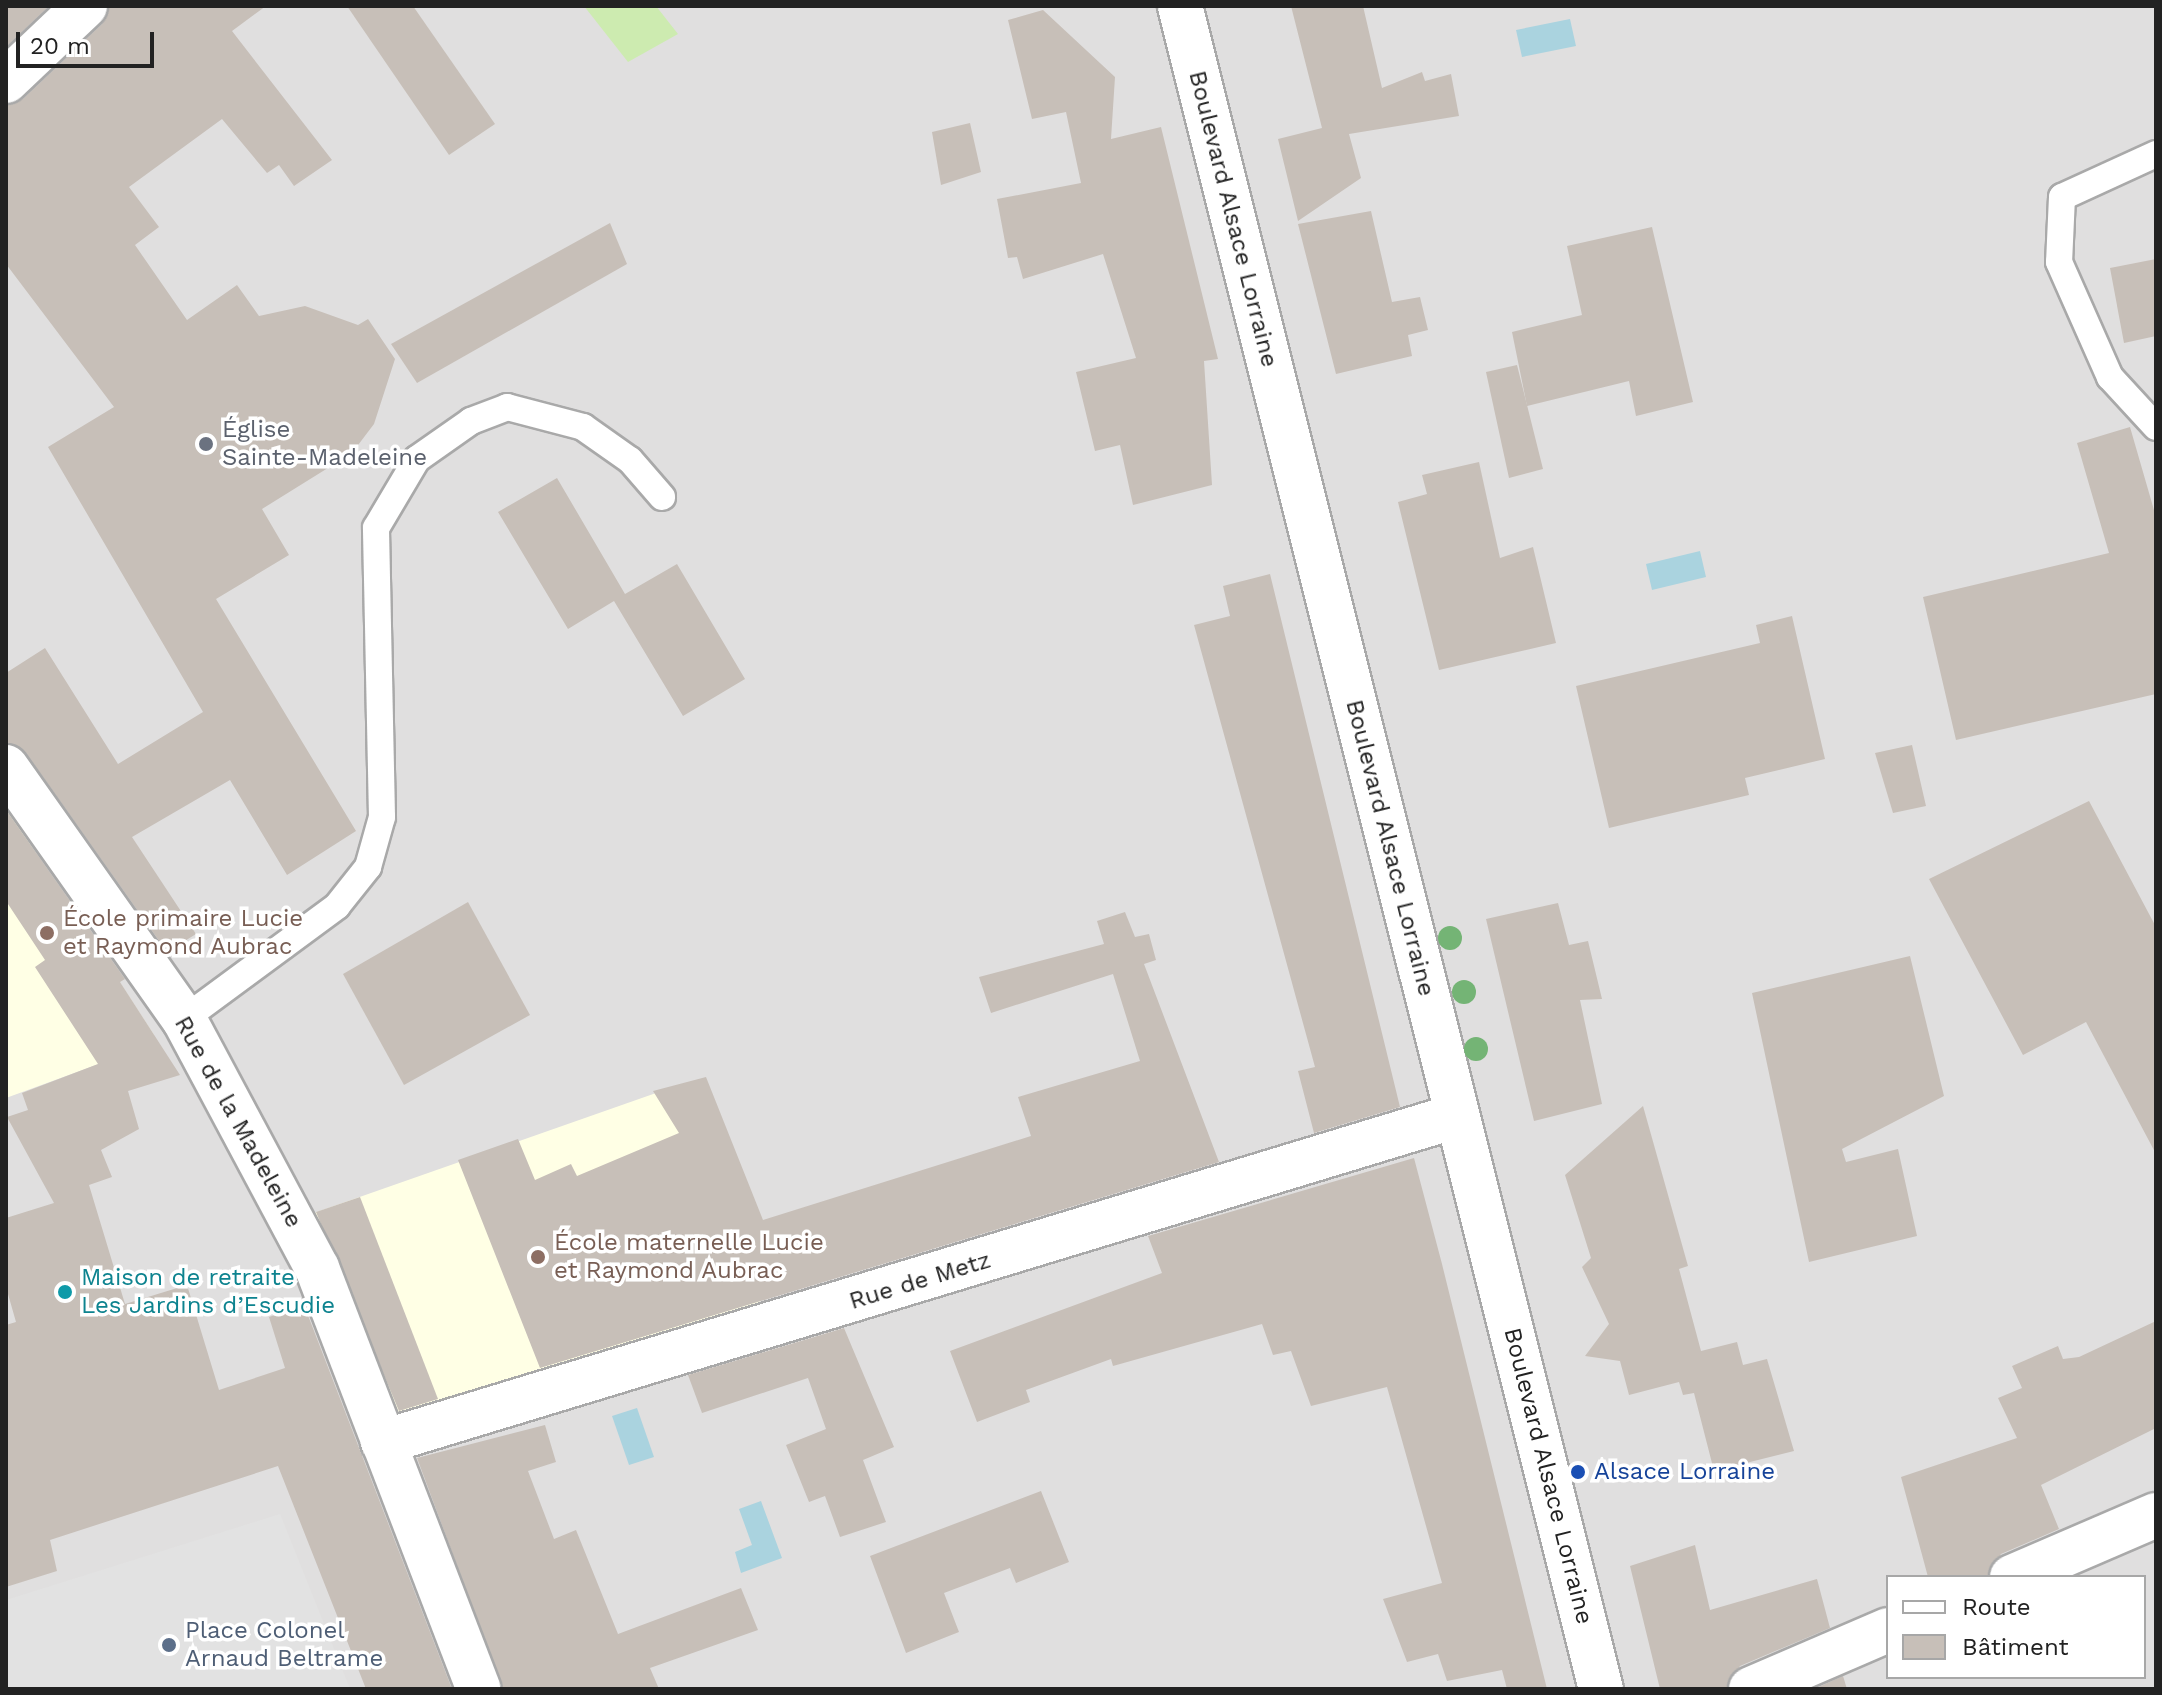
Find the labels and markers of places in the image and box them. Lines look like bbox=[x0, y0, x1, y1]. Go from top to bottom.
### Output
place label: Église Sainte-Madeleine bbox=[222, 416, 427, 472]
marker: Église Sainte-Madeleine bbox=[197, 435, 215, 453]
place label: École primaire Lucie et Raymond Aubrac bbox=[63, 905, 303, 961]
marker: École primaire Lucie et Raymond Aubrac bbox=[38, 924, 56, 942]
place label: École maternelle Lucie et Raymond Aubrac bbox=[554, 1229, 824, 1285]
marker: École maternelle Lucie et Raymond Aubrac bbox=[529, 1248, 547, 1266]
place label: Maison de retraite Les Jardins d’Escudie bbox=[81, 1264, 336, 1320]
marker: Maison de retraite Les Jardins d’Escudie bbox=[56, 1283, 74, 1301]
place label: Alsace Lorraine bbox=[1594, 1458, 1775, 1486]
marker: Alsace Lorraine bbox=[1569, 1463, 1587, 1481]
place label: Place Colonel Arnaud Beltrame bbox=[185, 1617, 383, 1673]
marker: Place Colonel Arnaud Beltrame bbox=[160, 1636, 178, 1654]

